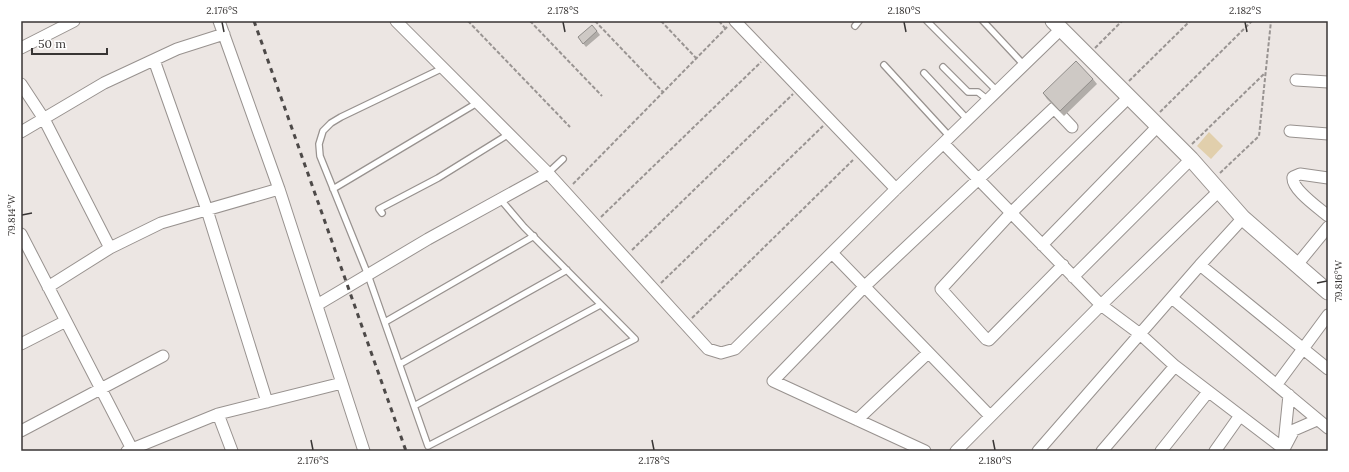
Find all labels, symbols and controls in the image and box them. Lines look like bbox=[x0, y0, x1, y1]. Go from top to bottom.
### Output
text: 2.176°S bbox=[206, 4, 238, 17]
text: 2.178°S bbox=[547, 4, 579, 17]
text: 2.180°S bbox=[887, 4, 921, 17]
text: 2.182°S bbox=[1229, 4, 1261, 17]
scale bar bbox=[32, 30, 107, 56]
text: 50 m bbox=[38, 36, 66, 51]
text: 79.814°W bbox=[5, 193, 18, 236]
text: 79.816°W bbox=[1332, 259, 1345, 302]
text: 2.176°S bbox=[297, 454, 329, 467]
text: 2.178°S bbox=[638, 454, 670, 467]
text: 2.180°S bbox=[978, 454, 1012, 467]

